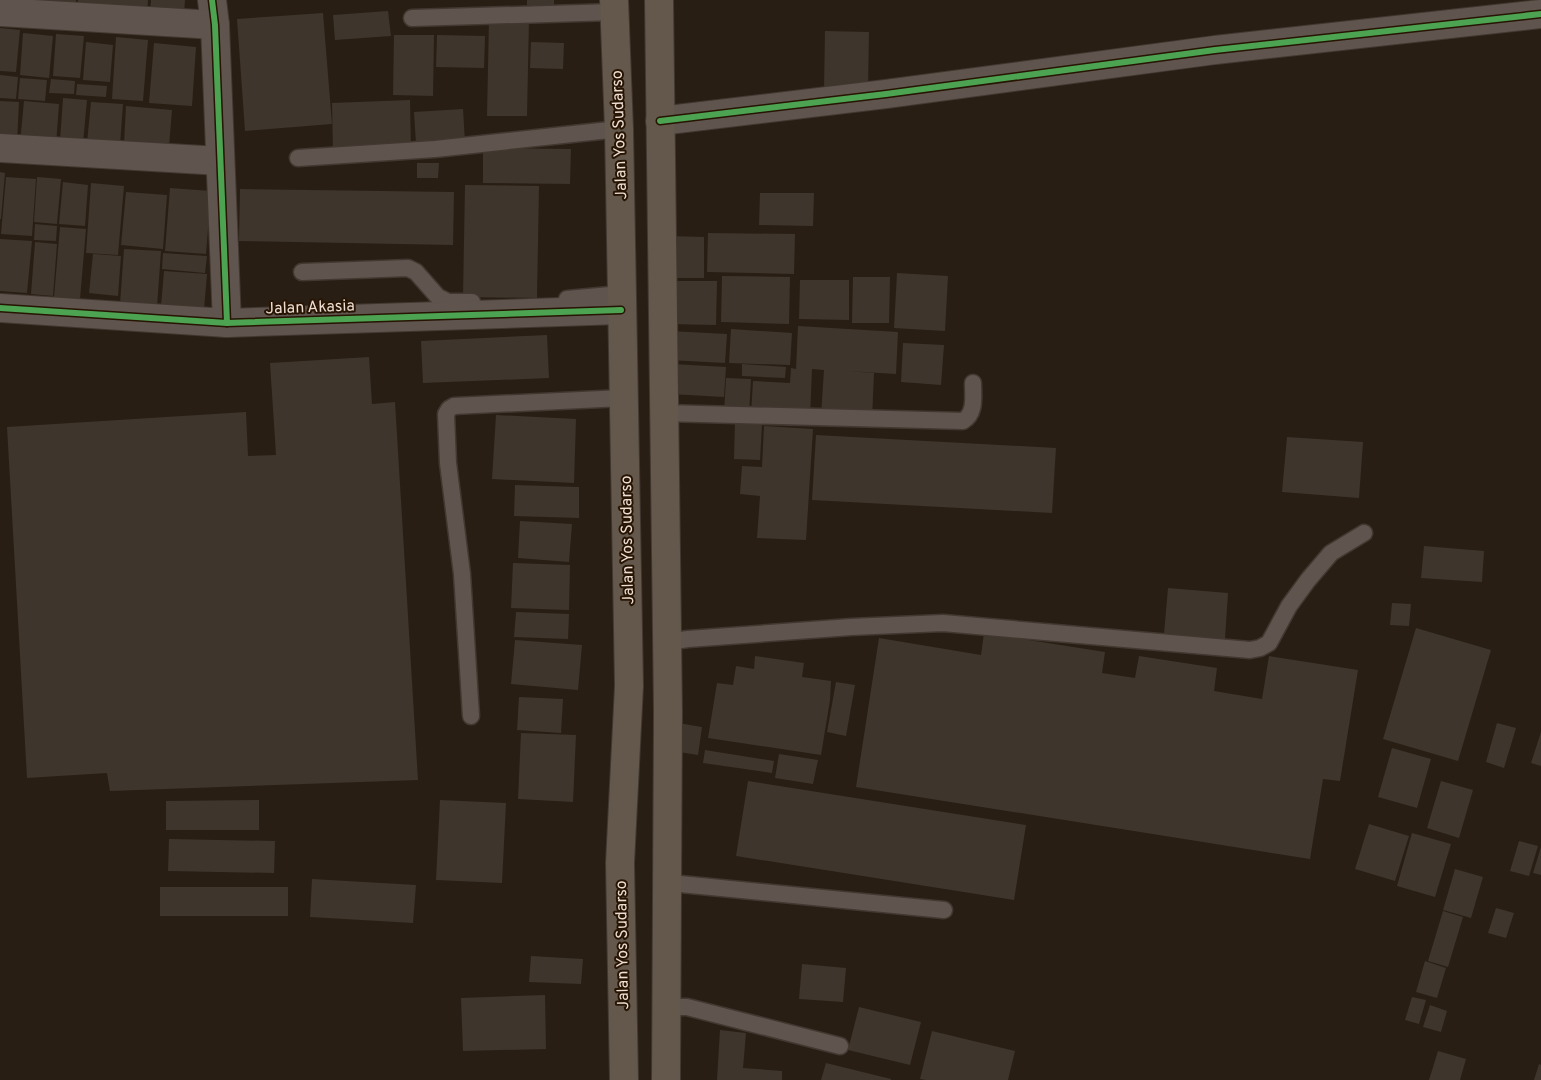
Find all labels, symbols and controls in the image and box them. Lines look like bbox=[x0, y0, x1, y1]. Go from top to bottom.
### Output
street label: Jalan Yos Sudarso bbox=[608, 70, 632, 200]
street label: Jalan Akasia bbox=[265, 296, 355, 320]
street label: Jalan Yos Sudarso bbox=[617, 475, 639, 605]
street label: Jalan Yos Sudarso bbox=[612, 880, 634, 1010]

